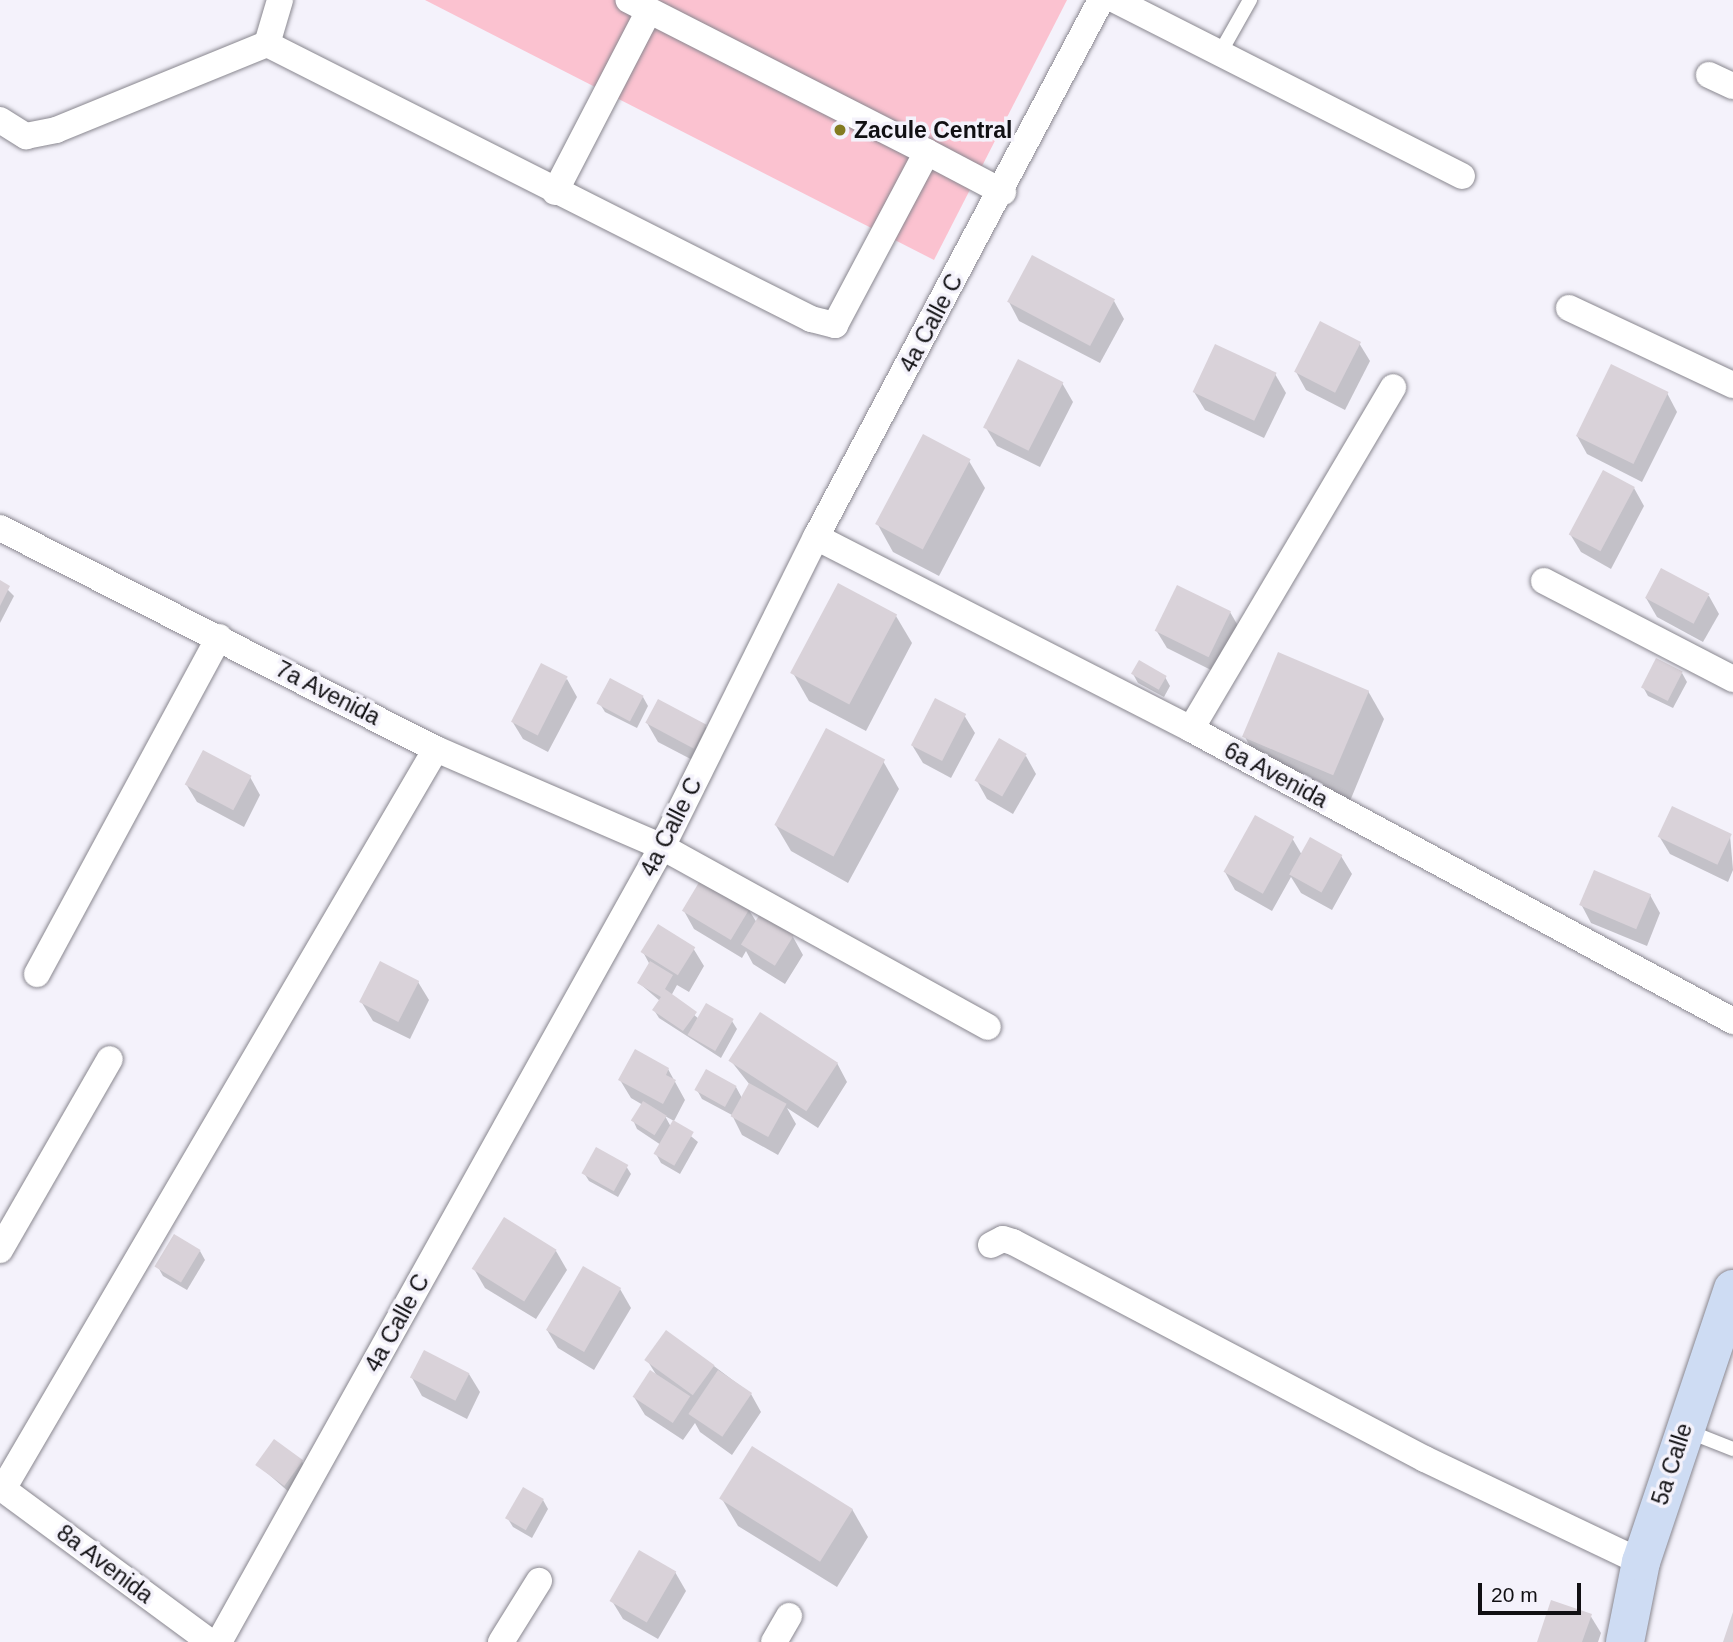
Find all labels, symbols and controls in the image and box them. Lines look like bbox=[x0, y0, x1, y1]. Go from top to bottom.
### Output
place label: Zacule Central bbox=[854, 116, 1012, 144]
marker: Zacule Central bbox=[832, 122, 848, 138]
street label: 4a Calle C bbox=[894, 269, 968, 377]
street label: 7a Avenida bbox=[271, 655, 385, 731]
street label: 6a Avenida bbox=[1219, 736, 1333, 814]
street label: 4a Calle C bbox=[634, 773, 708, 881]
street label: 4a Calle C bbox=[359, 1269, 435, 1377]
street label: 5a Calle bbox=[1646, 1420, 1698, 1508]
street label: 8a Avenida bbox=[51, 1518, 159, 1610]
scale bar bbox=[1481, 1568, 1584, 1612]
text: 20 m bbox=[1491, 1583, 1538, 1606]

